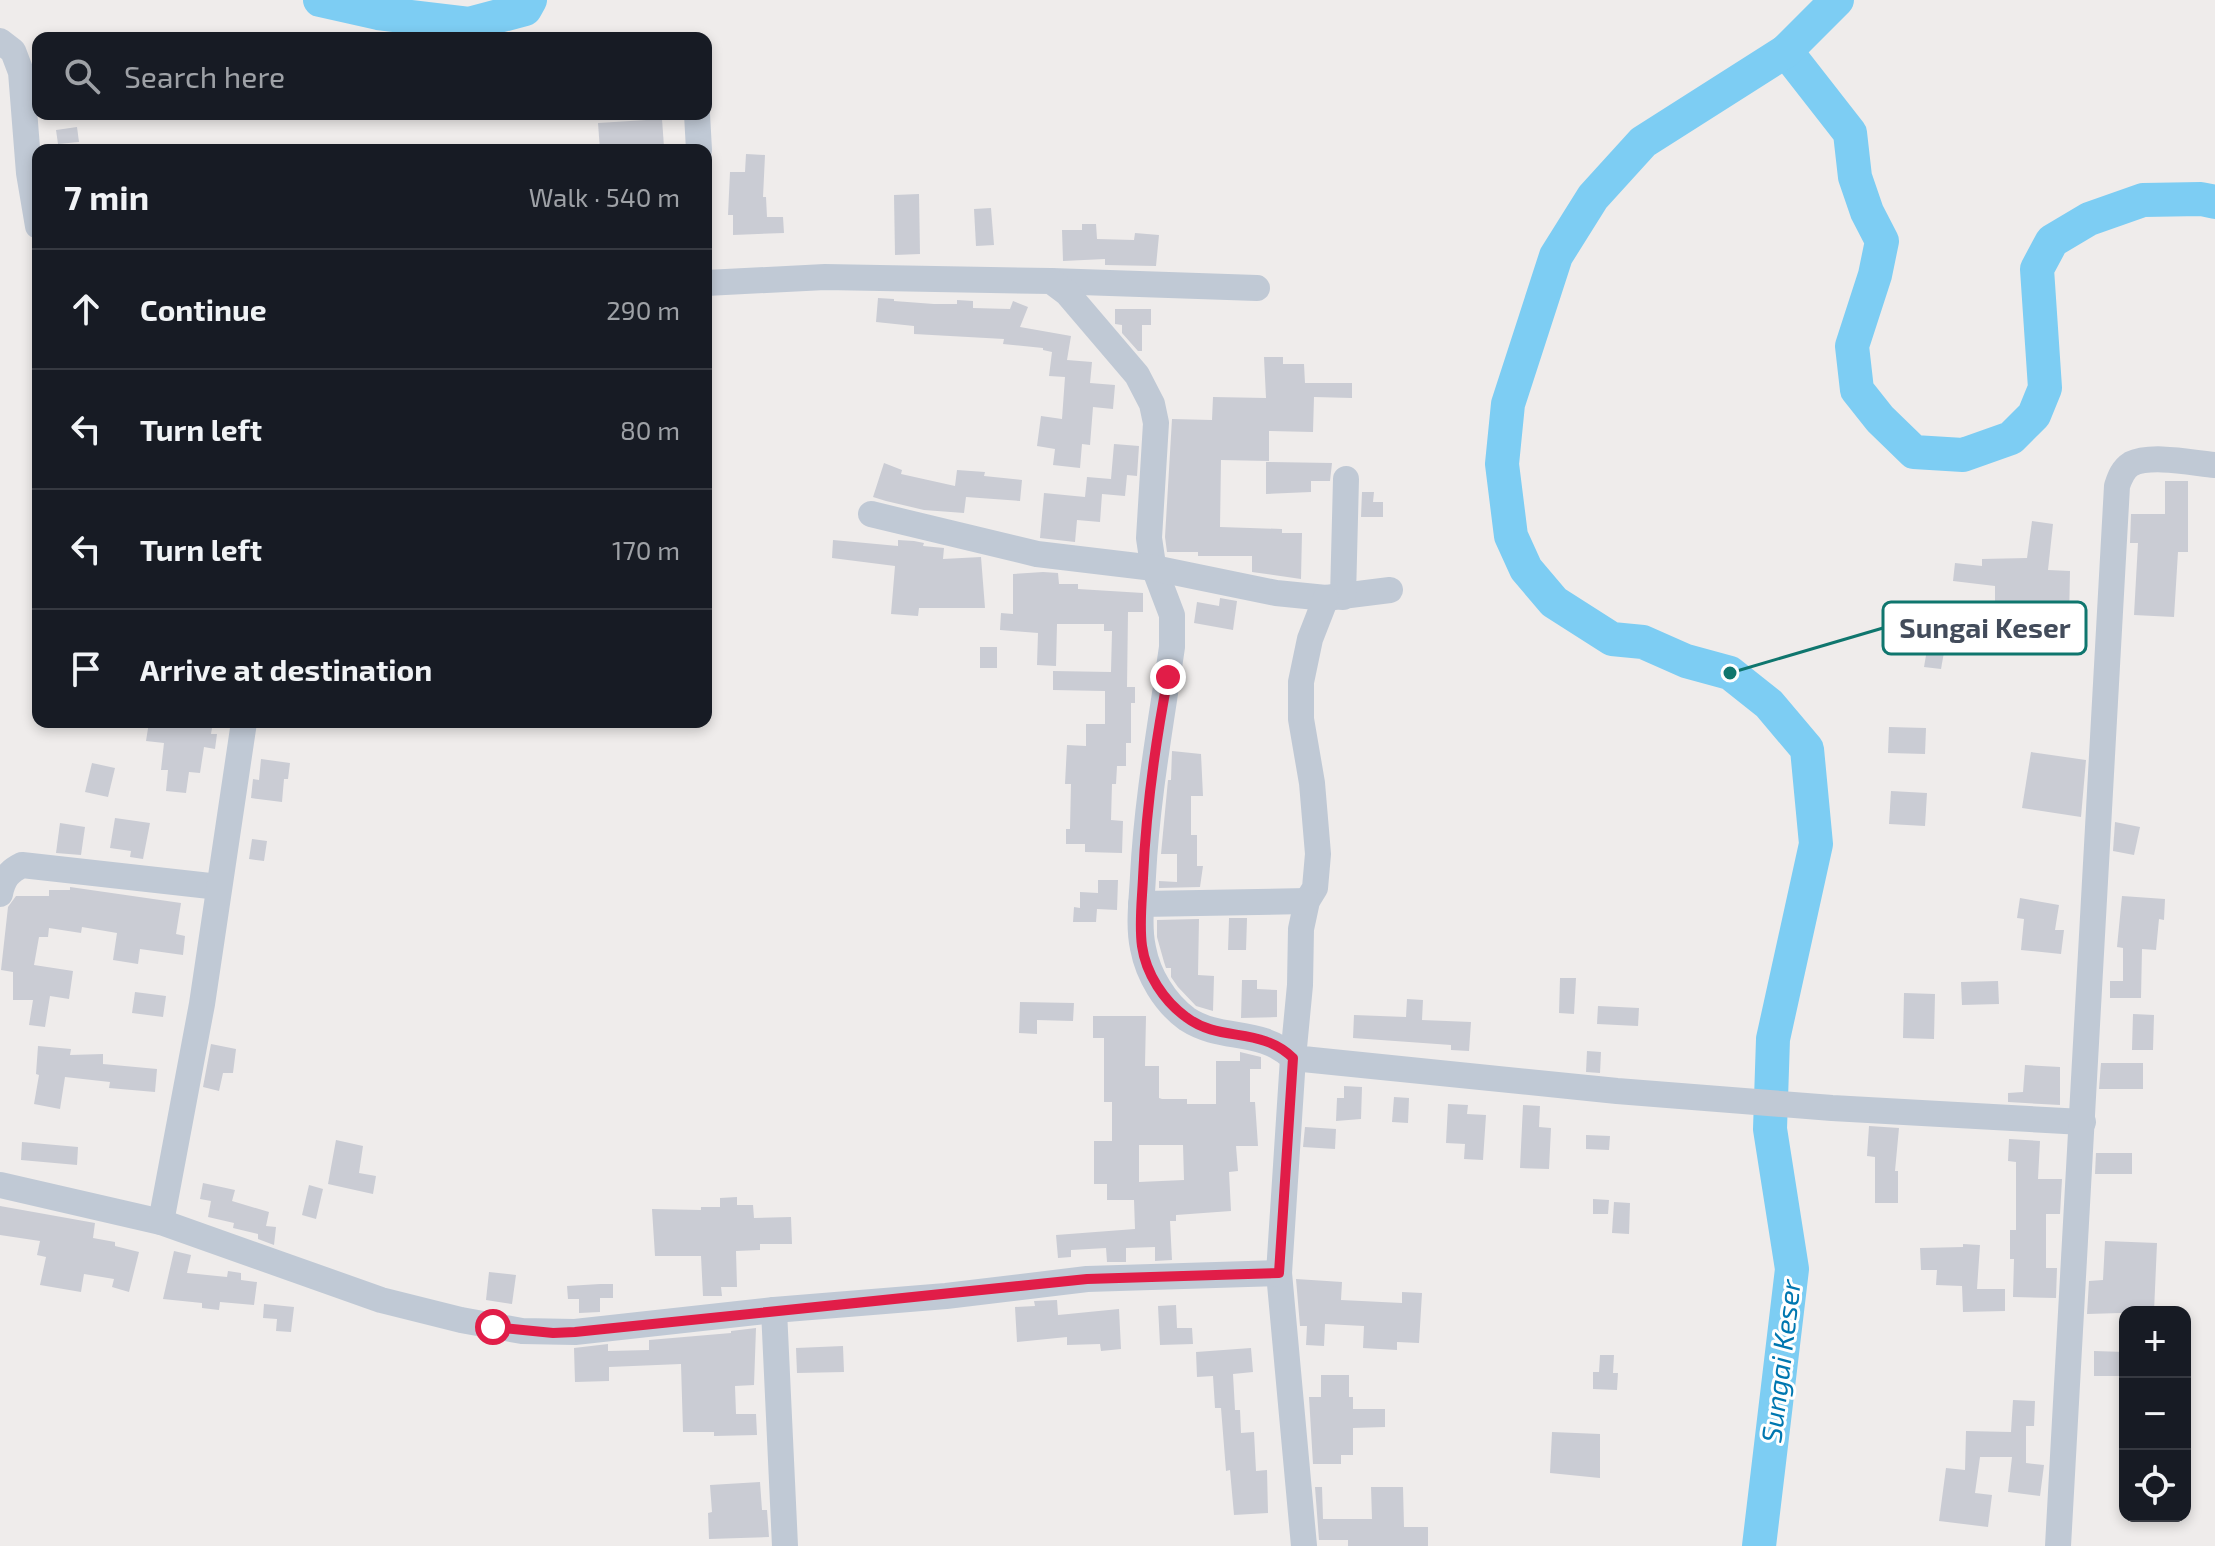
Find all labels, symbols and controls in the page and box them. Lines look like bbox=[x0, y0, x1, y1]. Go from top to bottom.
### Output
search box bbox=[32, 32, 712, 120]
icon: search bbox=[60, 54, 104, 98]
text: Search here bbox=[124, 58, 285, 94]
text: 7 min bbox=[64, 176, 149, 217]
text: Walk · 540 m bbox=[529, 181, 680, 212]
icon: ahead bbox=[64, 287, 108, 331]
text: Continue bbox=[140, 291, 267, 327]
text: 290 m bbox=[606, 294, 680, 325]
icon: left bbox=[64, 407, 108, 451]
text: Turn left bbox=[140, 411, 262, 447]
text: 80 m bbox=[620, 414, 680, 445]
icon: left bbox=[64, 527, 108, 571]
text: Turn left bbox=[140, 531, 262, 567]
text: 170 m bbox=[612, 534, 680, 565]
callout: Sungai Keser bbox=[1883, 602, 2086, 654]
text: Sungai Keser bbox=[1899, 610, 2071, 644]
icon: arrive bbox=[64, 647, 108, 691]
text: Arrive at destination bbox=[140, 651, 432, 687]
route end bbox=[1150, 659, 1186, 695]
water label: Sungai Keser bbox=[1753, 1276, 1807, 1445]
map controls bbox=[2119, 1306, 2191, 1522]
button: + bbox=[2119, 1306, 2191, 1378]
route start bbox=[475, 1309, 511, 1345]
button: − bbox=[2119, 1378, 2191, 1450]
button: locate bbox=[2119, 1450, 2191, 1522]

